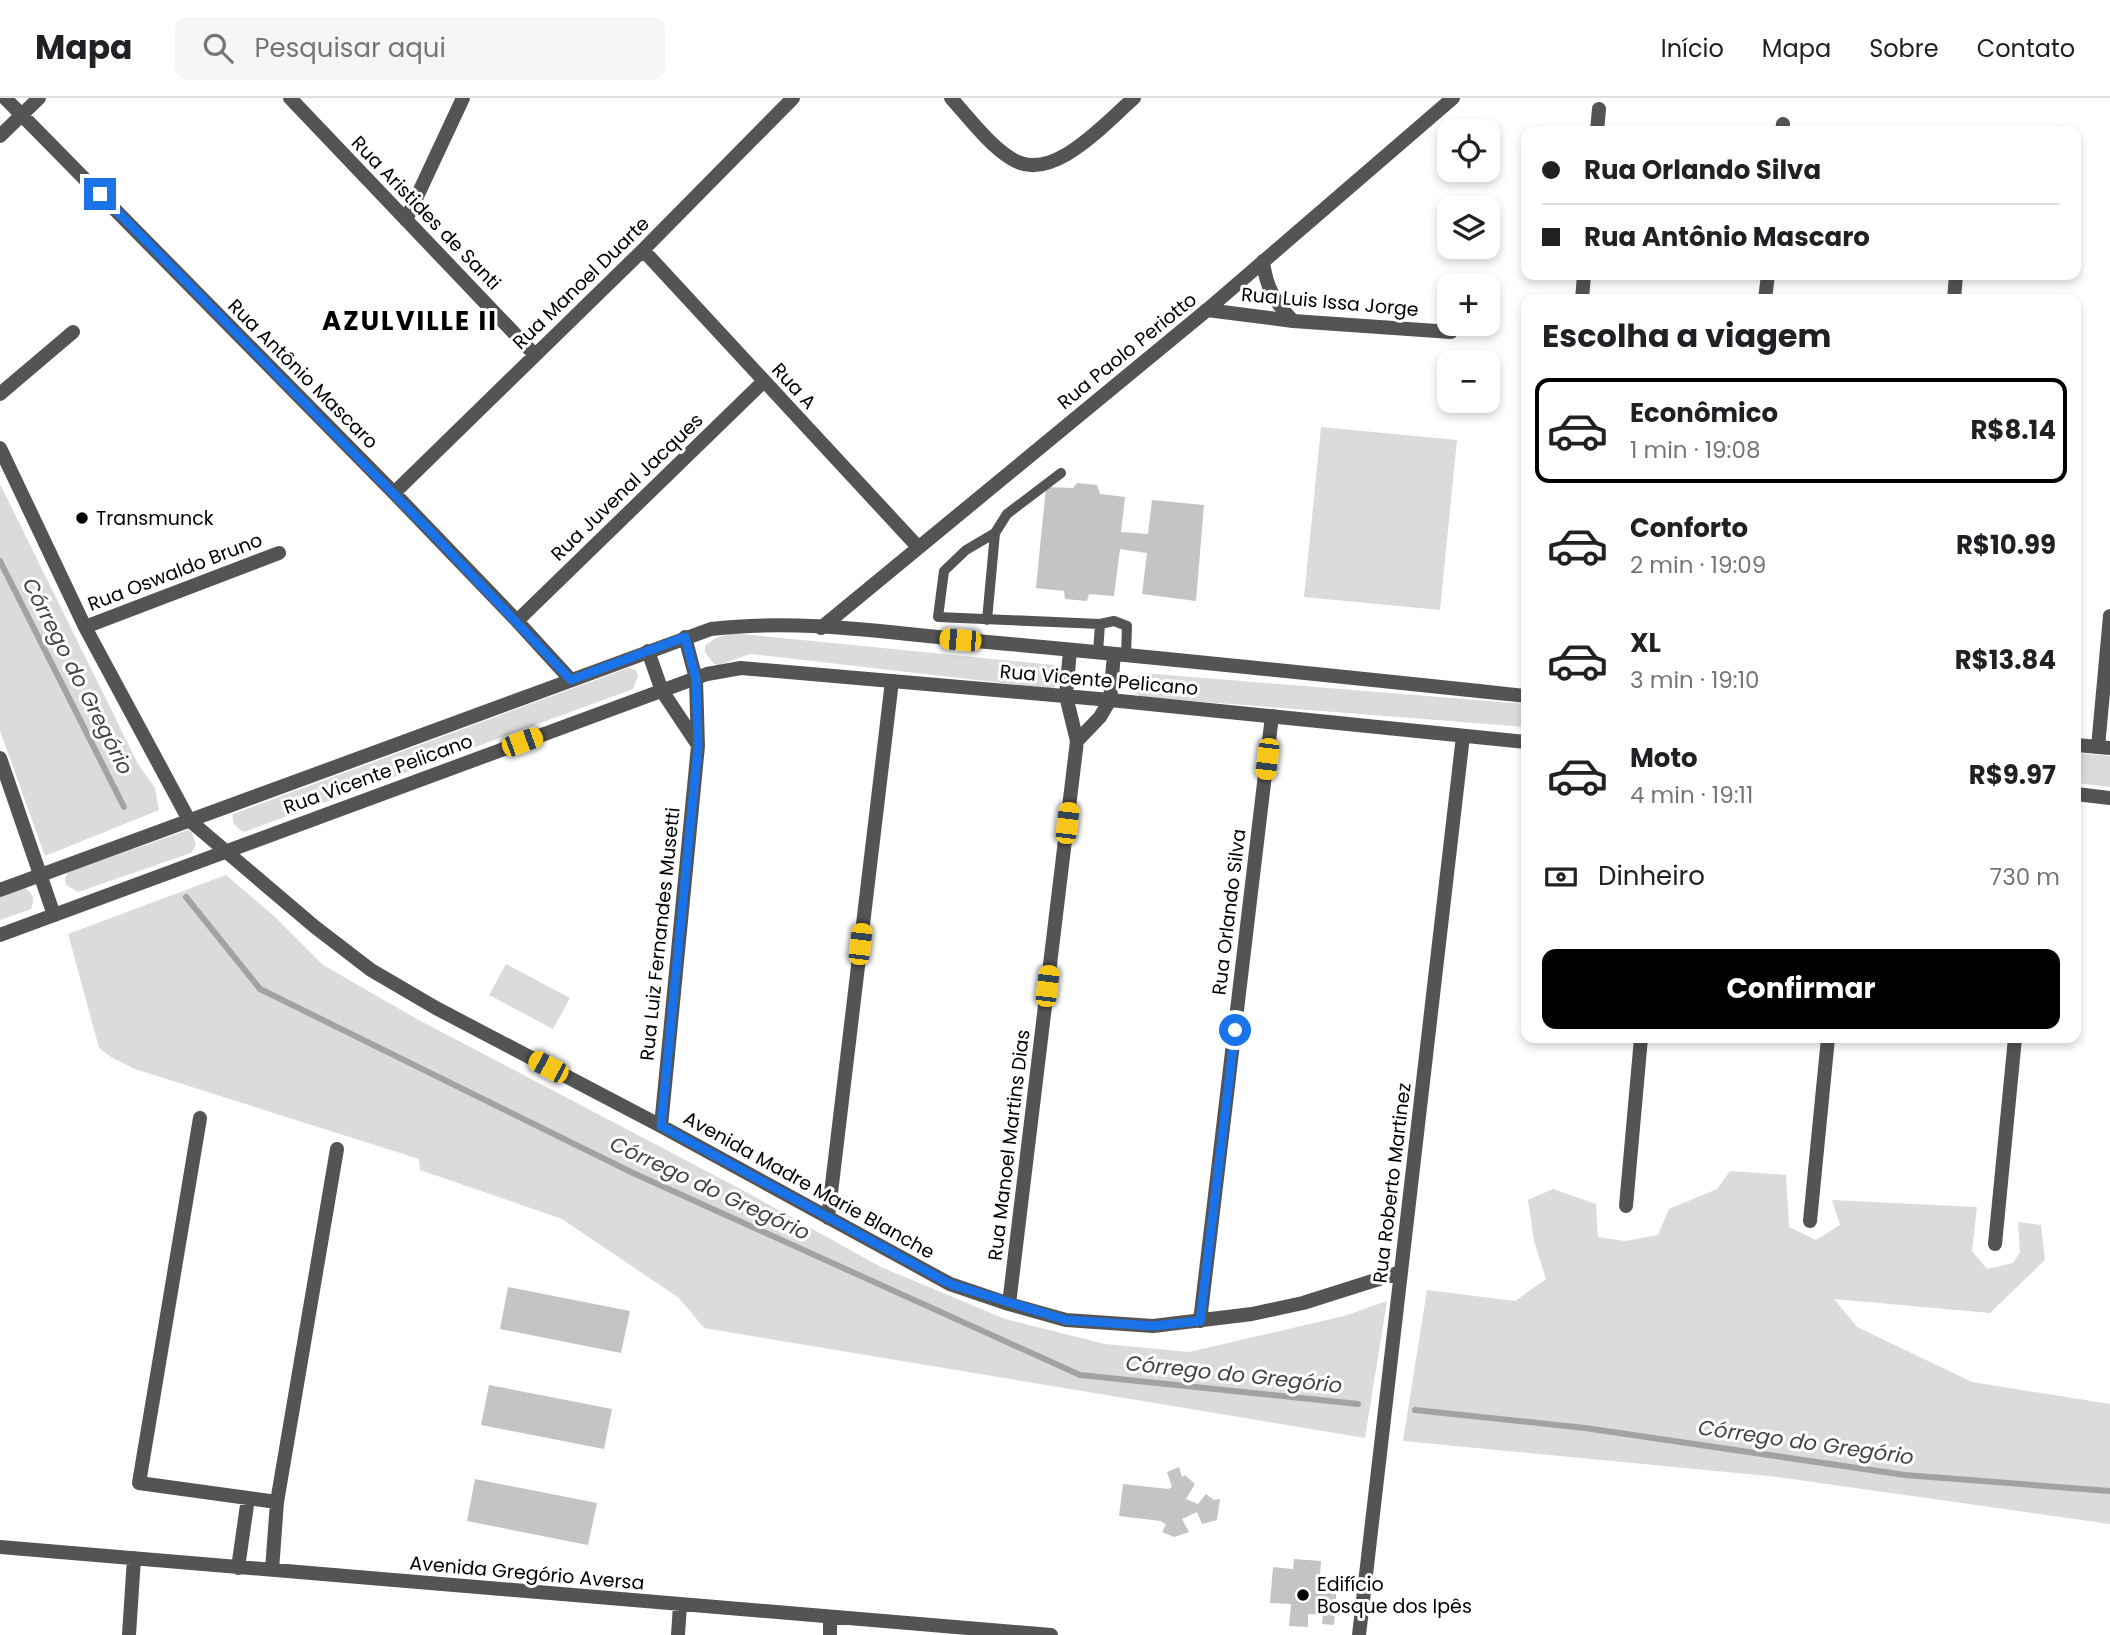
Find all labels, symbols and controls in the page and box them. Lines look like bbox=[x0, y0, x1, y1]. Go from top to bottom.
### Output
search box bbox=[175, 17, 665, 80]
text: Mapa bbox=[35, 24, 133, 71]
icon: search bbox=[199, 29, 237, 67]
text: Pesquisar aqui bbox=[255, 30, 446, 66]
text: Início bbox=[1661, 32, 1724, 65]
text: Mapa bbox=[1762, 32, 1831, 65]
text: Sobre bbox=[1869, 32, 1939, 65]
text: Contato bbox=[1977, 32, 2075, 65]
map controls bbox=[1437, 119, 1500, 413]
button: locate bbox=[1437, 119, 1500, 182]
street label: Rua Aristides de Santi bbox=[345, 130, 507, 296]
text: Rua Orlando Silva bbox=[1584, 152, 1821, 188]
route end bbox=[84, 178, 116, 210]
button: layers bbox=[1437, 196, 1500, 259]
street label: Rua Manoel Duarte bbox=[507, 210, 655, 356]
text: Rua Antônio Mascaro bbox=[1584, 219, 1870, 255]
button: + bbox=[1437, 273, 1500, 336]
street label: Rua Luis Issa Jorge bbox=[1240, 281, 1420, 323]
street label: Rua Paolo Periotto bbox=[1052, 286, 1202, 416]
street label: Rua Antônio Mascaro bbox=[222, 293, 384, 455]
district label: AZULVILLE II bbox=[322, 303, 498, 339]
text: Escolha a viagem bbox=[1542, 313, 1831, 358]
button: − bbox=[1437, 350, 1500, 413]
street label: Rua A bbox=[766, 357, 823, 415]
text: Econômico bbox=[1630, 395, 1778, 431]
icon: car bbox=[1546, 399, 1609, 462]
street label: Rua Juvenal Jacques bbox=[545, 407, 709, 567]
text: R$8.14 bbox=[1970, 412, 2056, 448]
text: 1 min · 19:08 bbox=[1630, 434, 1760, 466]
place label: Transmunck bbox=[96, 505, 214, 532]
marker: Transmunck bbox=[74, 510, 90, 526]
text: Conforto bbox=[1630, 510, 1748, 546]
icon: car bbox=[1546, 514, 1609, 577]
street label: Rua Oswaldo Bruno bbox=[84, 526, 266, 618]
text: R$10.99 bbox=[1956, 527, 2056, 563]
text: 2 min · 19:09 bbox=[1630, 549, 1766, 581]
water label: Córrego do Gregório bbox=[16, 573, 140, 779]
text: XL bbox=[1630, 625, 1661, 661]
car bbox=[939, 628, 982, 652]
icon: car bbox=[1546, 629, 1609, 692]
text: R$13.84 bbox=[1955, 642, 2056, 678]
street label: Rua Vicente Pelicano bbox=[999, 658, 1199, 702]
text: 3 min · 19:10 bbox=[1630, 664, 1759, 696]
car bbox=[499, 725, 546, 759]
street label: Rua Vicente Pelicano bbox=[280, 727, 476, 821]
car bbox=[1255, 737, 1280, 781]
text: Moto bbox=[1630, 740, 1698, 776]
icon: car bbox=[1546, 744, 1609, 807]
text: R$9.97 bbox=[1969, 757, 2056, 793]
text: 4 min · 19:11 bbox=[1630, 779, 1753, 811]
car bbox=[1055, 801, 1080, 845]
street label: Rua Luiz Fernandes Musetti bbox=[633, 806, 687, 1062]
street label: Rua Orlando Silva bbox=[1205, 827, 1253, 997]
icon: cash bbox=[1542, 858, 1580, 896]
text: Dinheiro bbox=[1598, 858, 1705, 894]
text: 730 m bbox=[1990, 861, 2060, 893]
car bbox=[848, 922, 873, 966]
button: Confirmar bbox=[1542, 949, 2060, 1029]
car bbox=[1035, 964, 1060, 1008]
route start bbox=[1219, 1014, 1251, 1046]
street label: Rua Manoel Martins Dias bbox=[981, 1028, 1037, 1262]
car bbox=[525, 1048, 572, 1086]
street label: Rua Roberto Martinez bbox=[1366, 1081, 1418, 1285]
street label: Avenida Madre Marie Blanche bbox=[678, 1104, 940, 1266]
water label: Córrego do Gregório bbox=[605, 1129, 815, 1247]
water label: Córrego do Gregório bbox=[1124, 1348, 1344, 1400]
water label: Córrego do Gregório bbox=[1696, 1413, 1916, 1471]
street label: Avenida Gregório Aversa bbox=[408, 1549, 646, 1597]
place label: Edifício Bosque dos Ipês bbox=[1317, 1571, 1472, 1620]
marker: Edifício Bosque dos Ipês bbox=[1295, 1587, 1311, 1603]

